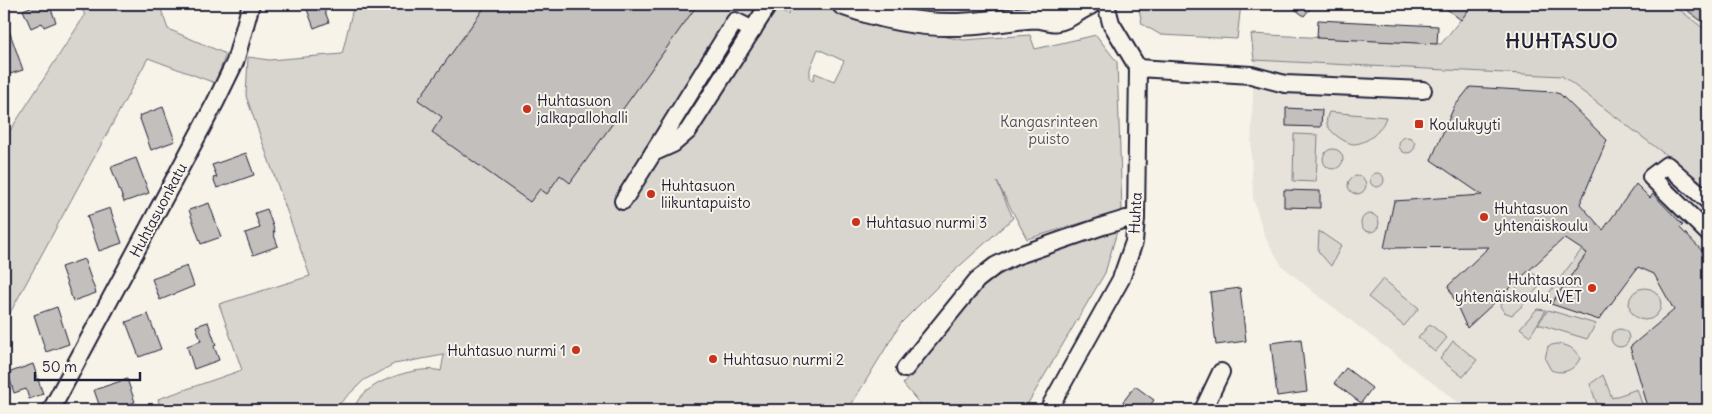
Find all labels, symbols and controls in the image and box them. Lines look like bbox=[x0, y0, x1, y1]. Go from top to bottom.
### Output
district label: HUHTASUO bbox=[1505, 28, 1619, 53]
place label: Huhtasuon jalkapallohalli bbox=[536, 91, 628, 127]
marker: Huhtasuon jalkapallohalli bbox=[521, 103, 533, 115]
park label: Kangasrinteen puisto bbox=[1000, 112, 1098, 148]
place label: Koulukyyti bbox=[1429, 115, 1501, 134]
marker: Koulukyyti bbox=[1413, 118, 1425, 130]
street label: Huhtasuonkatu bbox=[125, 159, 191, 260]
place label: Huhtasuon liikuntapuisto bbox=[661, 176, 751, 212]
marker: Huhtasuon liikuntapuisto bbox=[645, 188, 657, 200]
street label: Huhta bbox=[1124, 191, 1146, 234]
place label: Huhtasuon yhtenäiskoulu bbox=[1494, 199, 1589, 235]
marker: Huhtasuon yhtenäiskoulu bbox=[1478, 211, 1490, 223]
place label: Huhtasuo nurmi 3 bbox=[866, 213, 987, 232]
marker: Huhtasuo nurmi 3 bbox=[850, 216, 862, 228]
place label: Huhtasuon yhtenäiskoulu, VET bbox=[1455, 270, 1582, 306]
marker: Huhtasuon yhtenäiskoulu, VET bbox=[1586, 282, 1598, 294]
place label: Huhtasuo nurmi 1 bbox=[447, 341, 566, 360]
marker: Huhtasuo nurmi 1 bbox=[570, 344, 582, 356]
scale bar bbox=[35, 349, 140, 381]
place label: Huhtasuo nurmi 2 bbox=[723, 350, 844, 369]
marker: Huhtasuo nurmi 2 bbox=[707, 353, 719, 365]
text: 50 m bbox=[42, 357, 77, 376]

